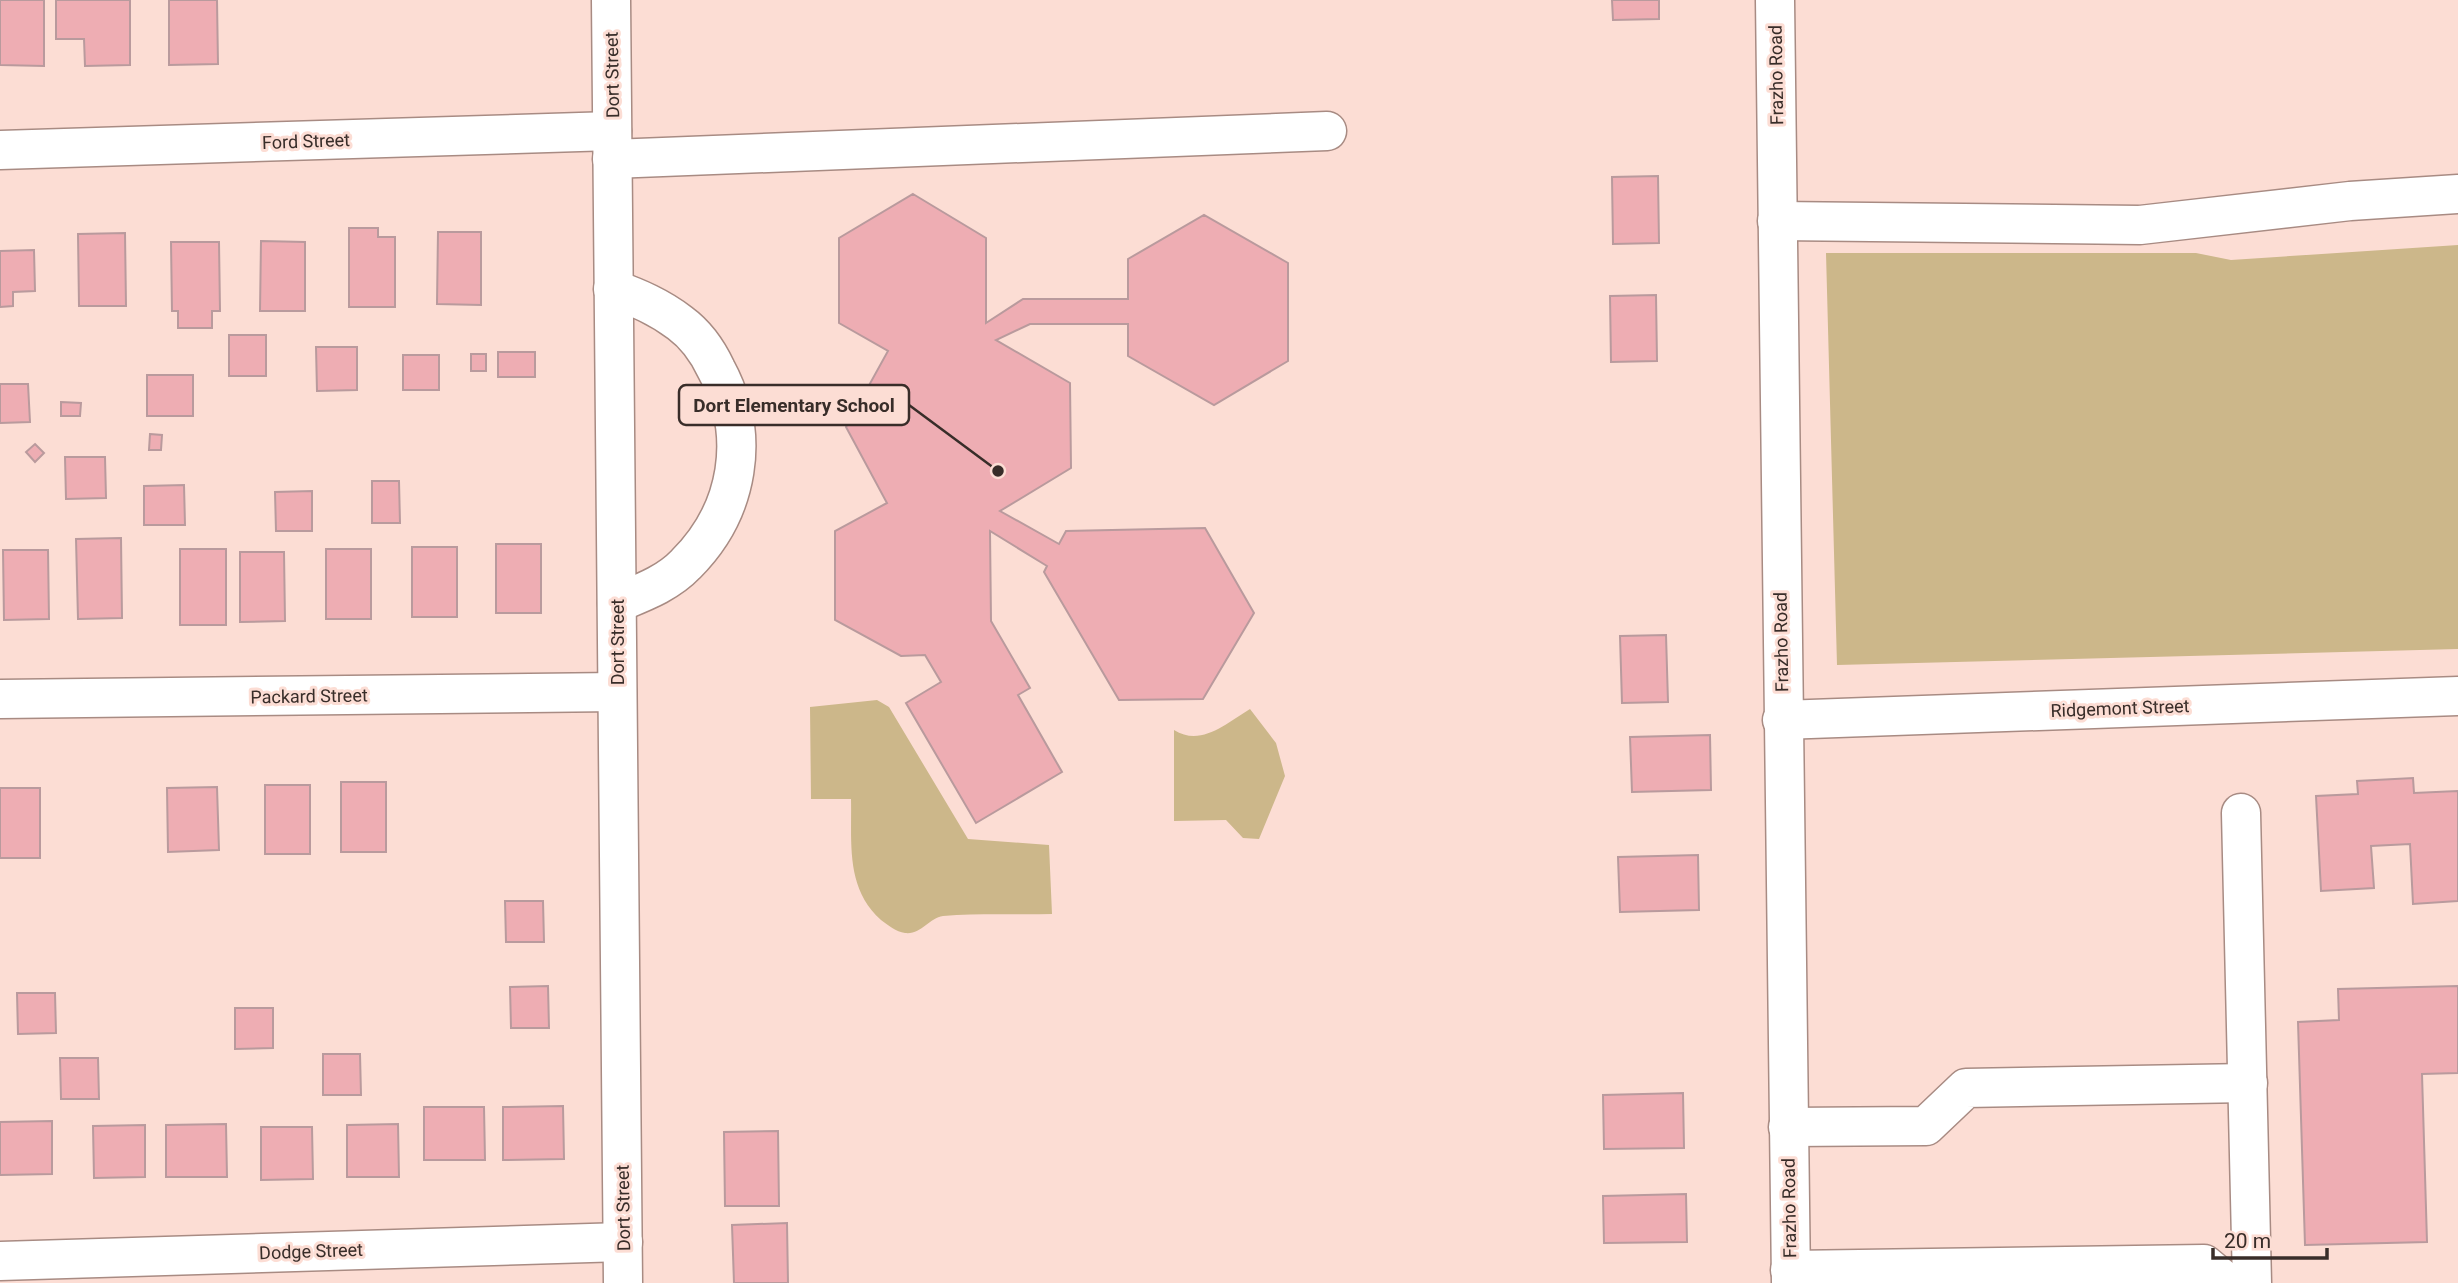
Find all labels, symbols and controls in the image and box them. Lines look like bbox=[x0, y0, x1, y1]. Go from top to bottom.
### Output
street label: Frazho Road bbox=[1765, 25, 1787, 125]
street label: Dort Street bbox=[601, 31, 623, 118]
street label: Ford Street bbox=[262, 129, 350, 153]
callout: Dort Elementary School bbox=[679, 385, 909, 425]
text: Dort Elementary School bbox=[693, 394, 895, 417]
street label: Frazho Road bbox=[1770, 592, 1792, 692]
street label: Dort Street bbox=[607, 599, 628, 685]
street label: Packard Street bbox=[250, 684, 368, 708]
street label: Ridgemont Street bbox=[2050, 695, 2190, 721]
street label: Frazho Road bbox=[1778, 1158, 1800, 1258]
street label: Dort Street bbox=[612, 1164, 634, 1251]
scale bar bbox=[2213, 1216, 2327, 1260]
text: 20 m bbox=[2224, 1229, 2271, 1253]
street label: Dodge Street bbox=[259, 1239, 363, 1263]

